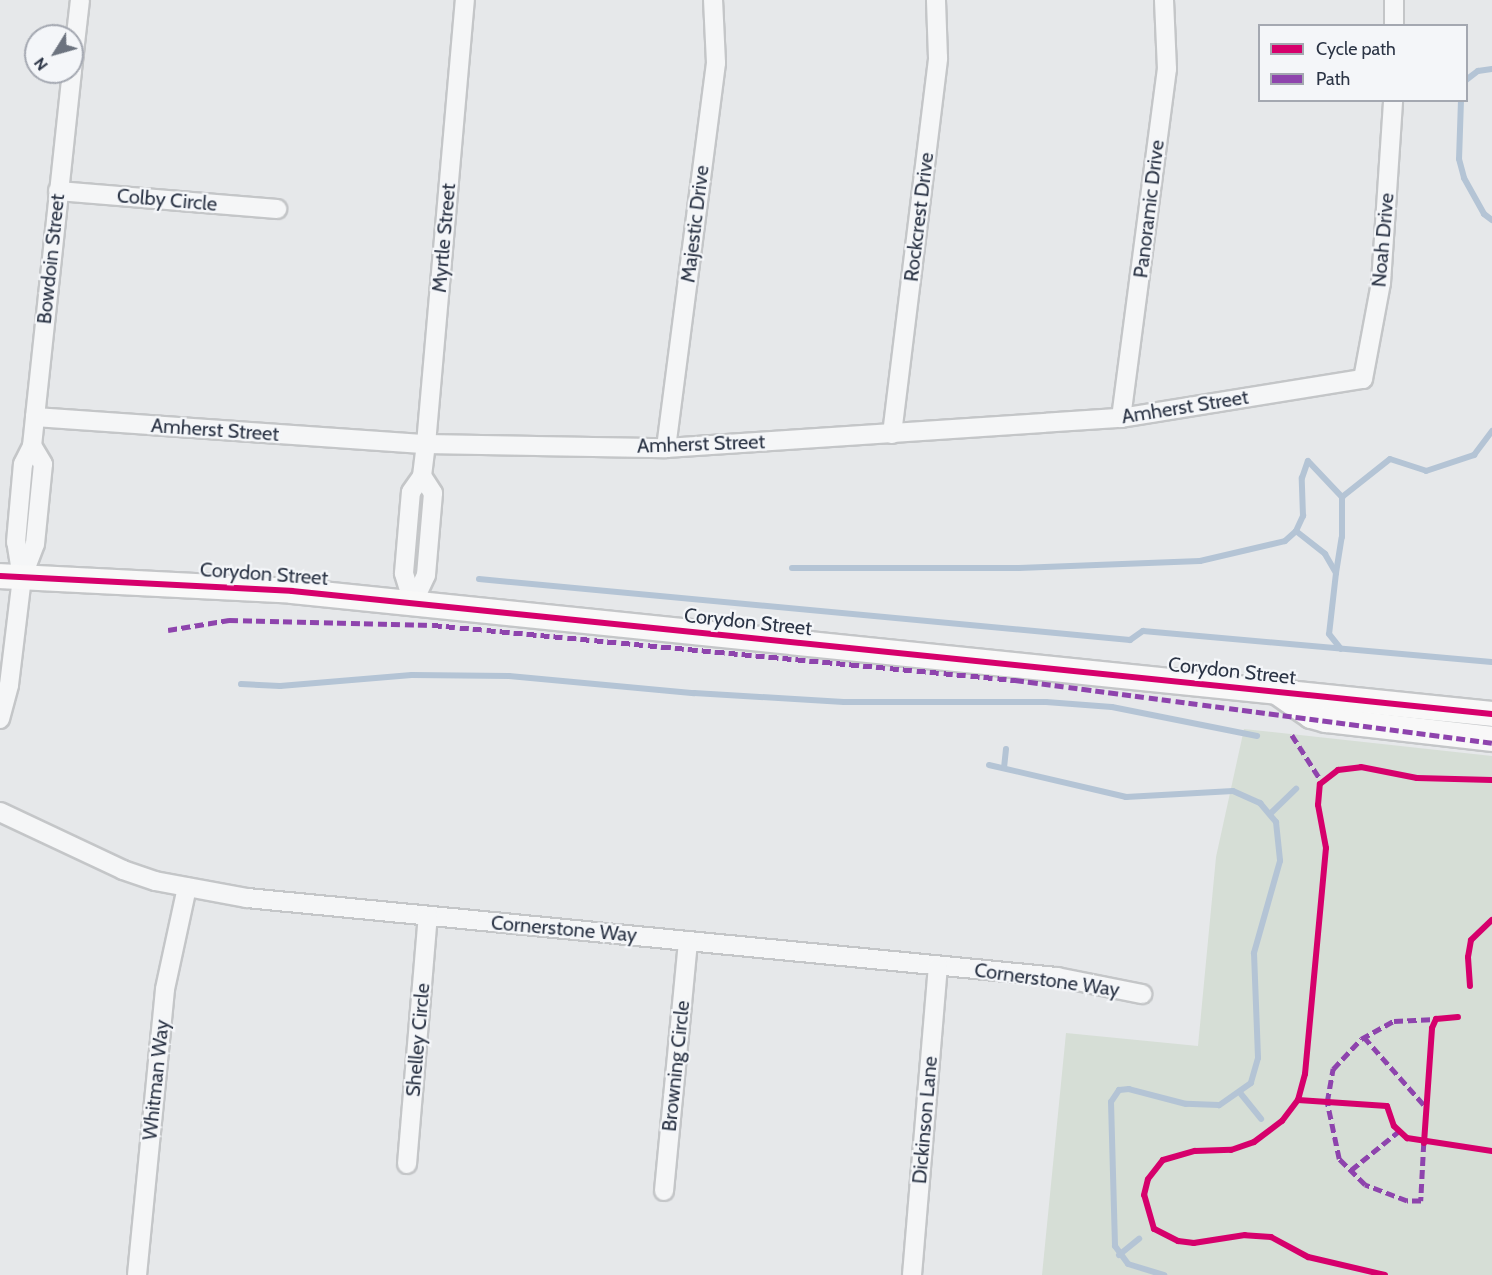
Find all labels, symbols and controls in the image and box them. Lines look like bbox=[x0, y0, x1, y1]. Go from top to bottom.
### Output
north arrow bbox=[24, 24, 84, 84]
legend bbox=[1258, 24, 1468, 102]
text: Cycle path bbox=[1316, 38, 1396, 60]
text: N bbox=[30, 54, 52, 74]
text: Path bbox=[1316, 68, 1350, 90]
street label: Panoramic Drive bbox=[1129, 139, 1169, 279]
street label: Rockcrest Drive bbox=[899, 151, 939, 283]
street label: Majestic Drive bbox=[676, 164, 714, 284]
street label: Myrtle Street bbox=[427, 182, 461, 294]
street label: Colby Circle bbox=[116, 184, 218, 216]
street label: Noah Drive bbox=[1367, 192, 1399, 288]
street label: Bowdoin Street bbox=[32, 193, 70, 325]
street label: Amherst Street bbox=[1120, 385, 1250, 429]
street label: Amherst Street bbox=[150, 414, 280, 446]
street label: Amherst Street bbox=[637, 430, 765, 458]
street label: Corydon Street bbox=[199, 558, 329, 590]
street label: Corydon Street bbox=[683, 603, 813, 641]
street label: Corydon Street bbox=[1167, 652, 1297, 690]
street label: Cornerstone Way bbox=[490, 911, 638, 947]
street label: Cornerstone Way bbox=[973, 958, 1121, 1002]
street label: Shelley Circle bbox=[401, 982, 435, 1098]
street label: Browning Circle bbox=[657, 999, 695, 1133]
street label: Whitman Way bbox=[138, 1019, 174, 1141]
street label: Dickinson Lane bbox=[907, 1055, 943, 1185]

